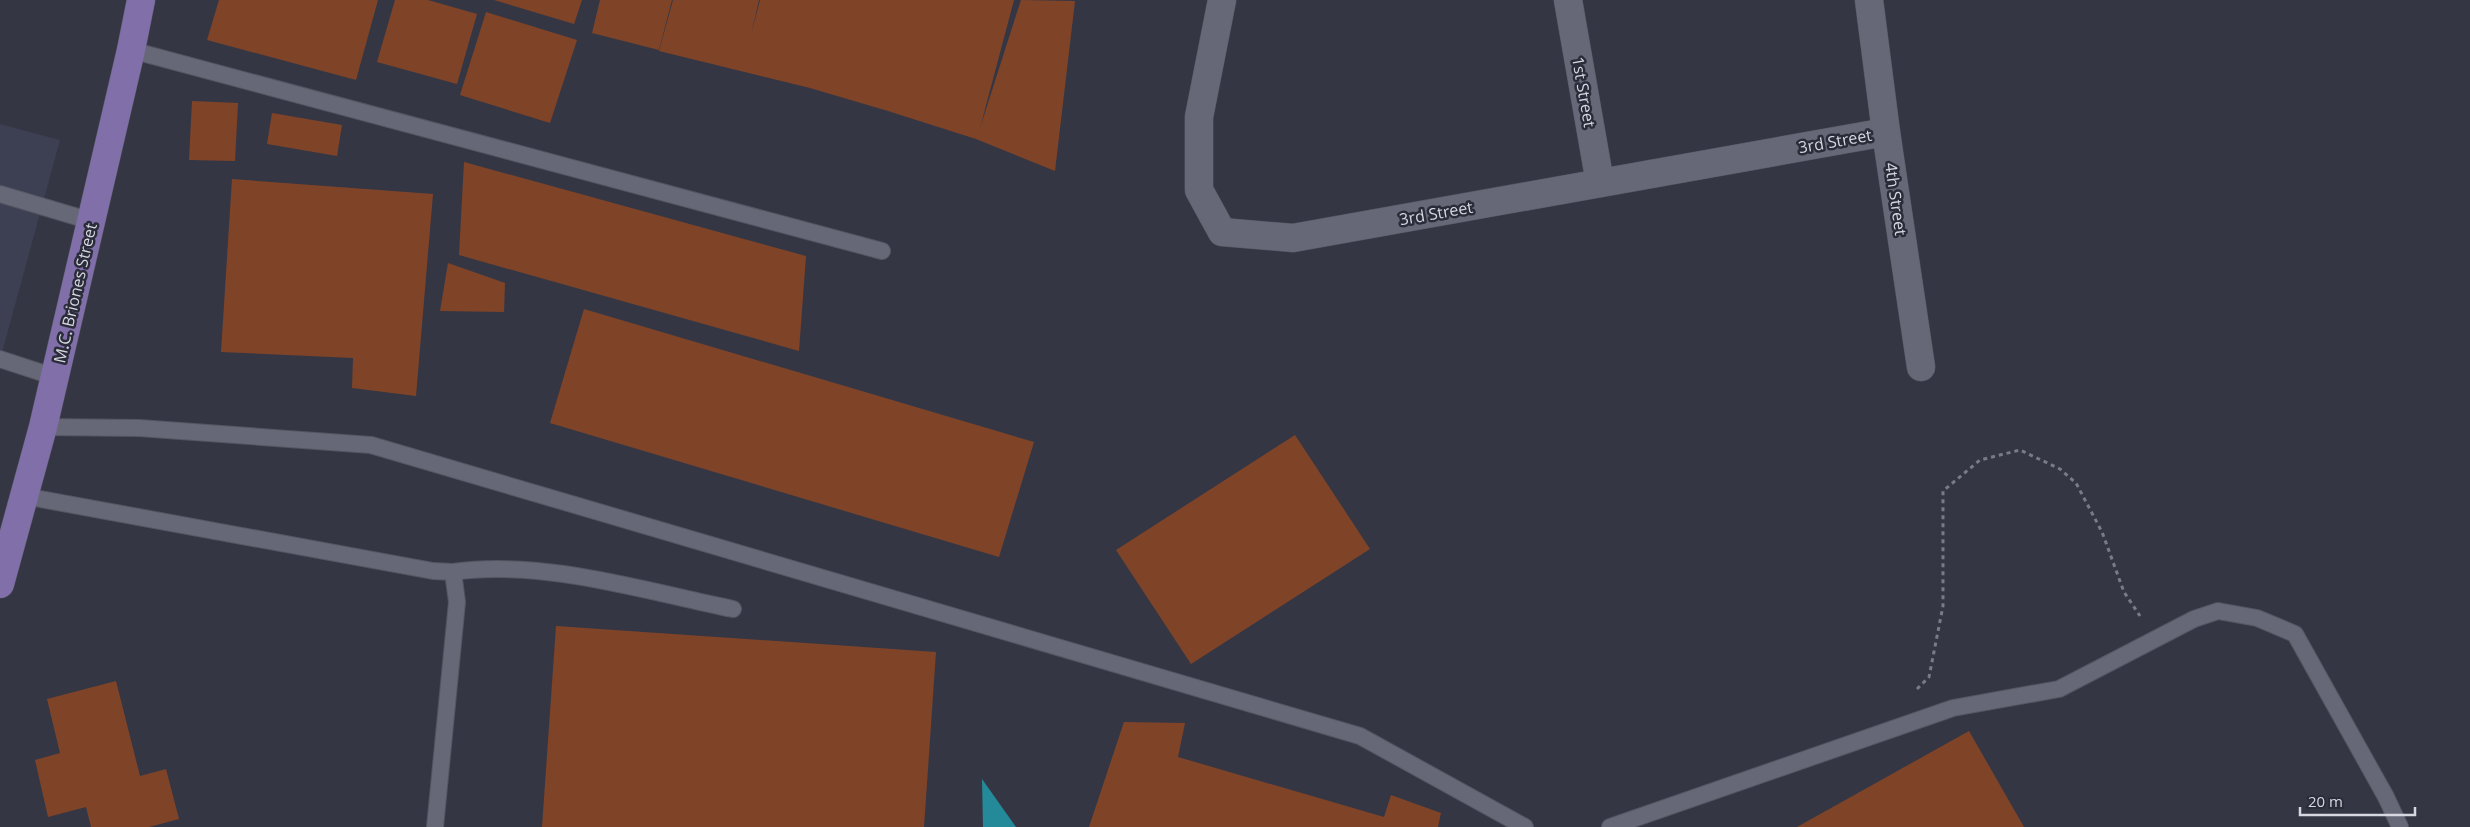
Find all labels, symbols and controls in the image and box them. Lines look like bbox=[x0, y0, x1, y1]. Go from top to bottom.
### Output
street label: 1st Street bbox=[1567, 55, 1601, 129]
street label: 3rd Street bbox=[1796, 124, 1874, 158]
street label: 4th Street bbox=[1880, 161, 1912, 237]
street label: 3rd Street bbox=[1397, 196, 1475, 230]
street label: M.C. Briones Street bbox=[48, 221, 102, 365]
scale bar bbox=[2300, 784, 2415, 816]
text: 20 m bbox=[2308, 791, 2343, 811]

